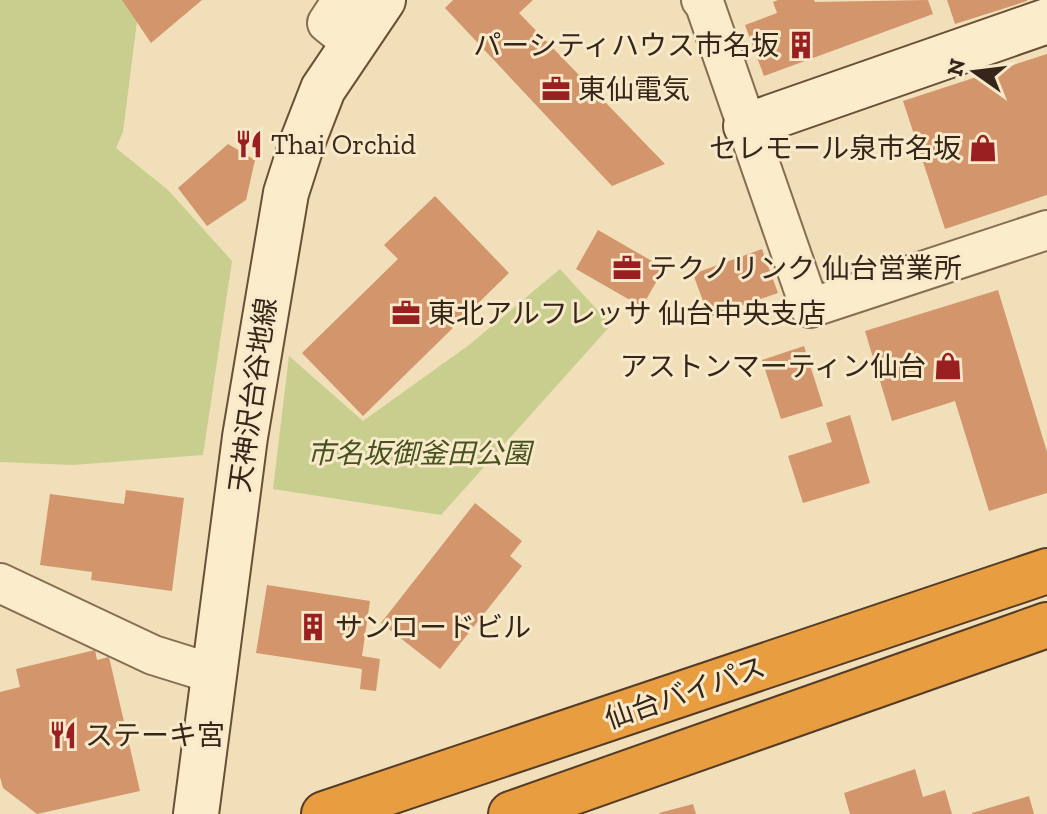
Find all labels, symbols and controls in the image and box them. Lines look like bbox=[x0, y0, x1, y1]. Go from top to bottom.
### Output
place label: パーシティハウス市名坂 bbox=[473, 29, 779, 62]
building icon: パーシティハウス市名坂 bbox=[786, 30, 816, 60]
north arrow bbox=[935, 32, 1015, 112]
text: N bbox=[941, 56, 971, 79]
place label: 東仙電気 bbox=[578, 73, 690, 106]
office icon: 東仙電気 bbox=[541, 74, 571, 104]
place label: Thai Orchid bbox=[271, 128, 416, 161]
restaurant icon: Thai Orchid bbox=[234, 129, 264, 159]
place label: セレモール泉市名坂 bbox=[709, 132, 961, 165]
shop icon: セレモール泉市名坂 bbox=[968, 133, 998, 163]
place label: テクノリンク 仙台営業所 bbox=[649, 252, 962, 285]
office icon: テクノリンク 仙台営業所 bbox=[612, 253, 642, 283]
street label: 天神沢台谷地線 bbox=[223, 296, 283, 494]
place label: 東北アルフレッサ 仙台中央支店 bbox=[428, 297, 826, 330]
office icon: 東北アルフレッサ 仙台中央支店 bbox=[391, 298, 421, 328]
place label: アストンマーティン仙台 bbox=[620, 350, 926, 383]
shop icon: アストンマーティン仙台 bbox=[933, 351, 963, 381]
park label: 市名坂御釜田公園 bbox=[307, 437, 535, 470]
place label: サンロードビル bbox=[335, 611, 531, 644]
building icon: サンロードビル bbox=[298, 612, 328, 642]
street label: 仙台バイパス bbox=[600, 650, 770, 736]
place label: ステーキ宮 bbox=[85, 719, 225, 752]
restaurant icon: ステーキ宮 bbox=[48, 720, 78, 750]

